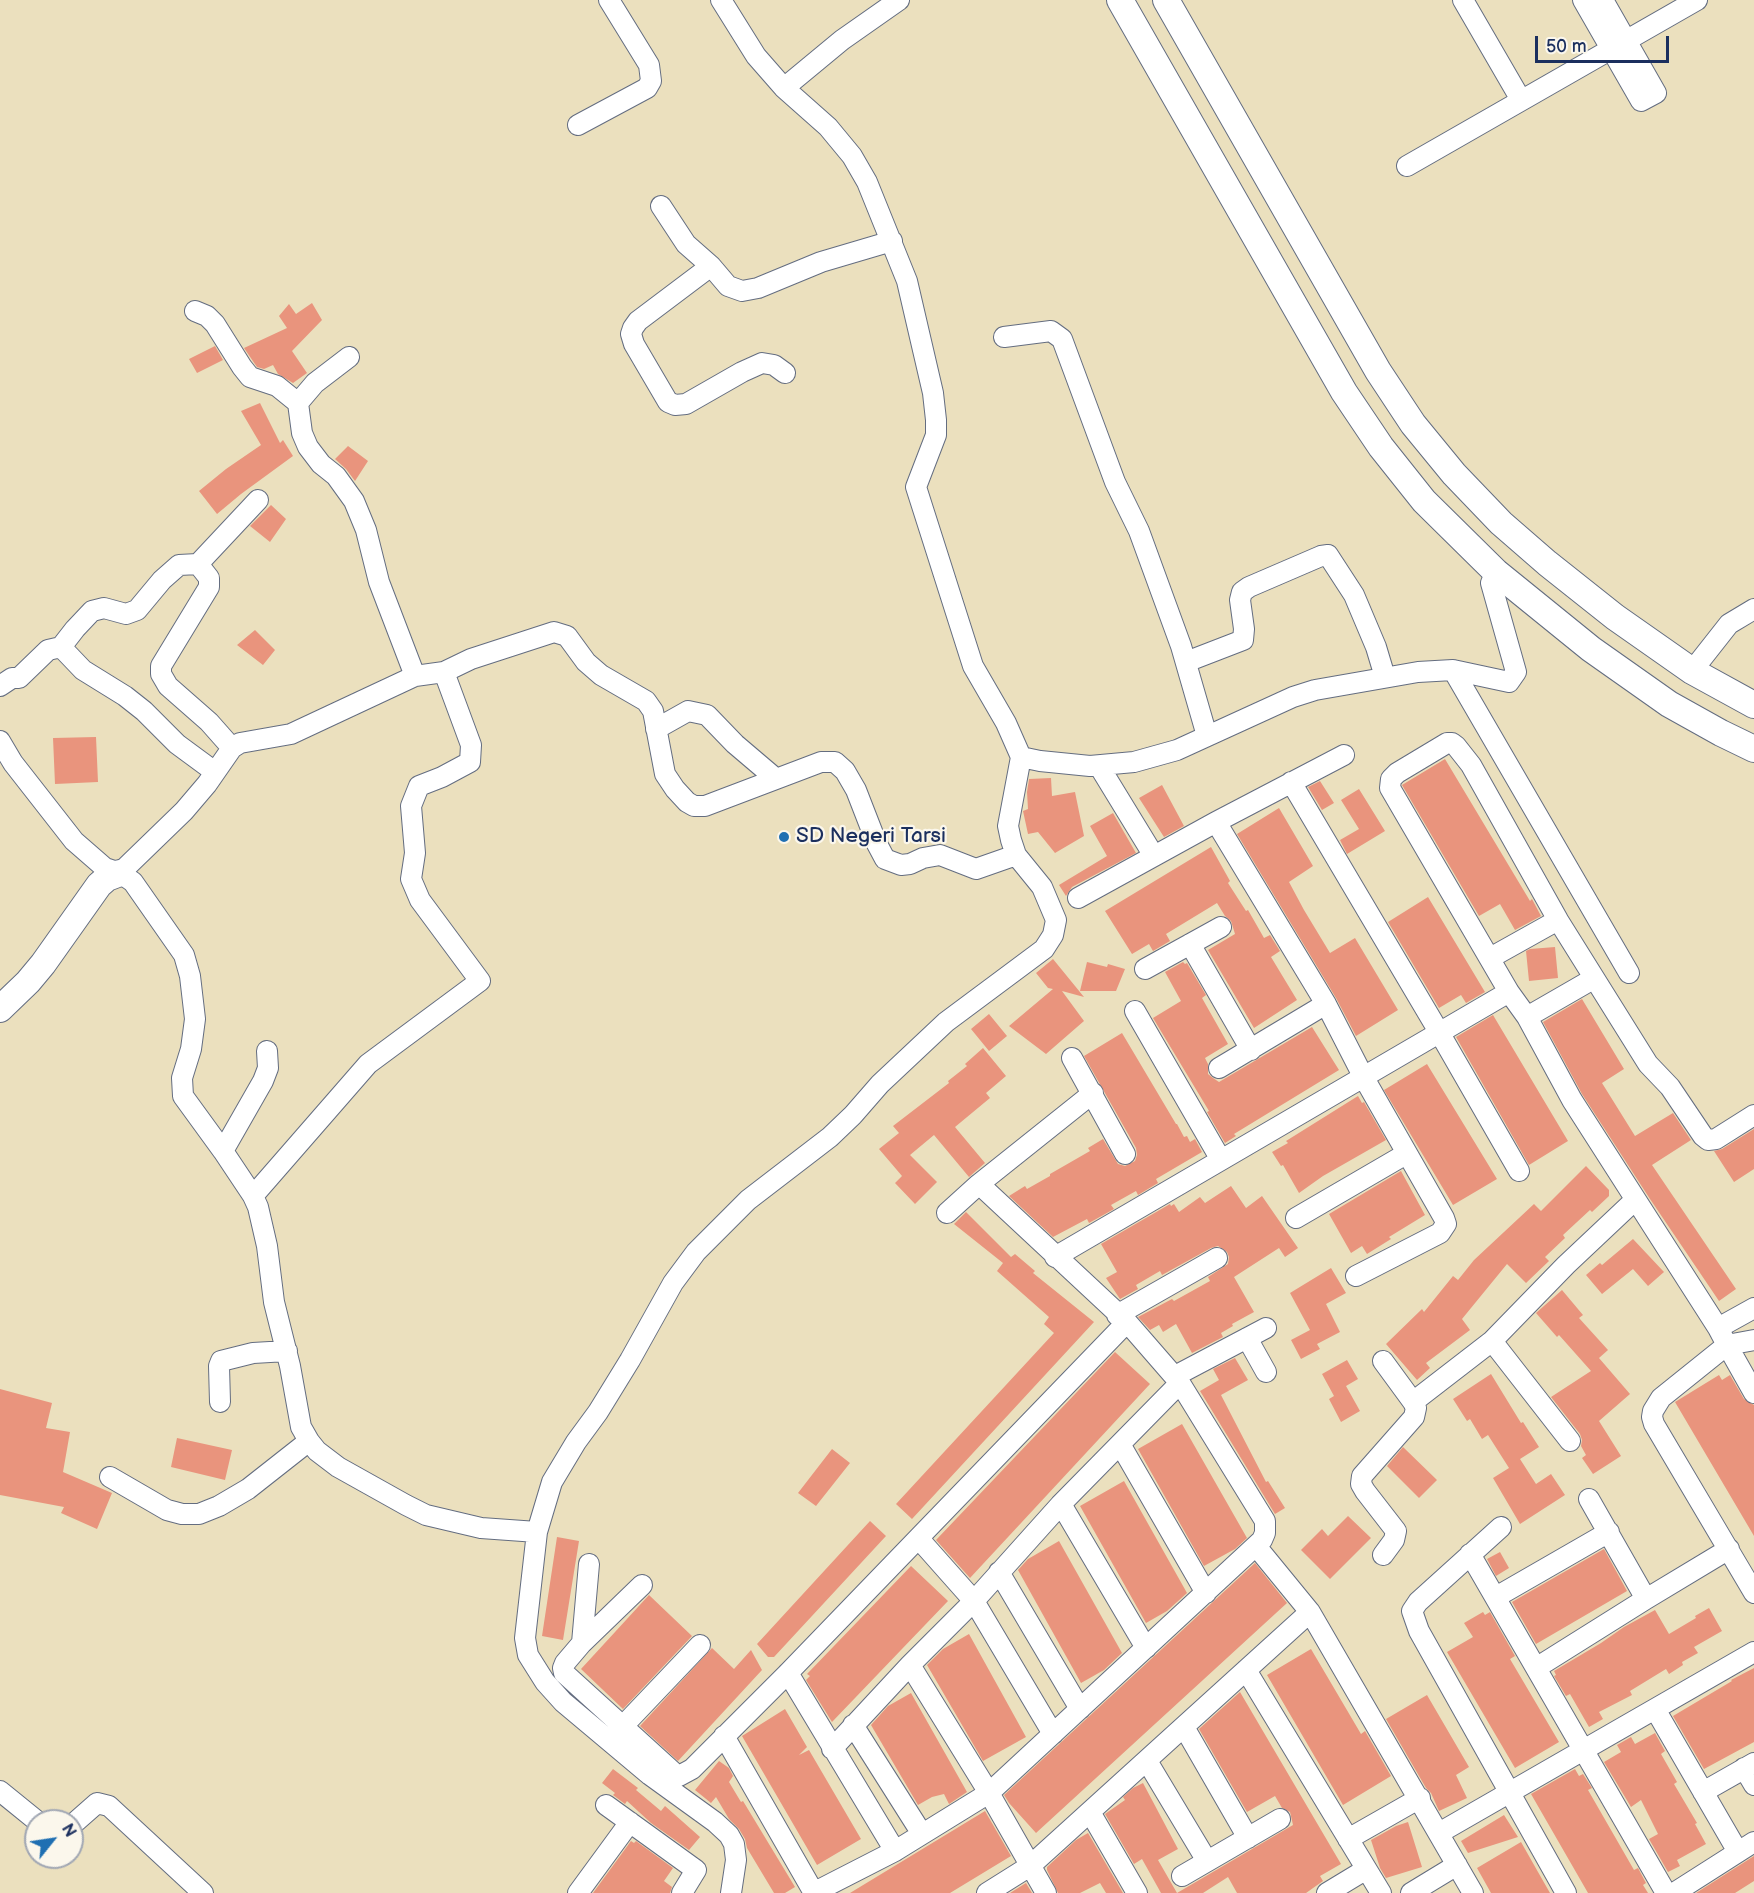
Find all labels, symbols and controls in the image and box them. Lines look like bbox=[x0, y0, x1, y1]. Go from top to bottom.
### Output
scale bar bbox=[1538, 24, 1672, 62]
text: 50 m bbox=[1546, 36, 1587, 57]
place label: SD Negeri Tarsi bbox=[796, 824, 946, 850]
marker: SD Negeri Tarsi bbox=[777, 830, 791, 844]
north arrow bbox=[24, 1809, 84, 1869]
text: N bbox=[57, 1821, 80, 1841]

